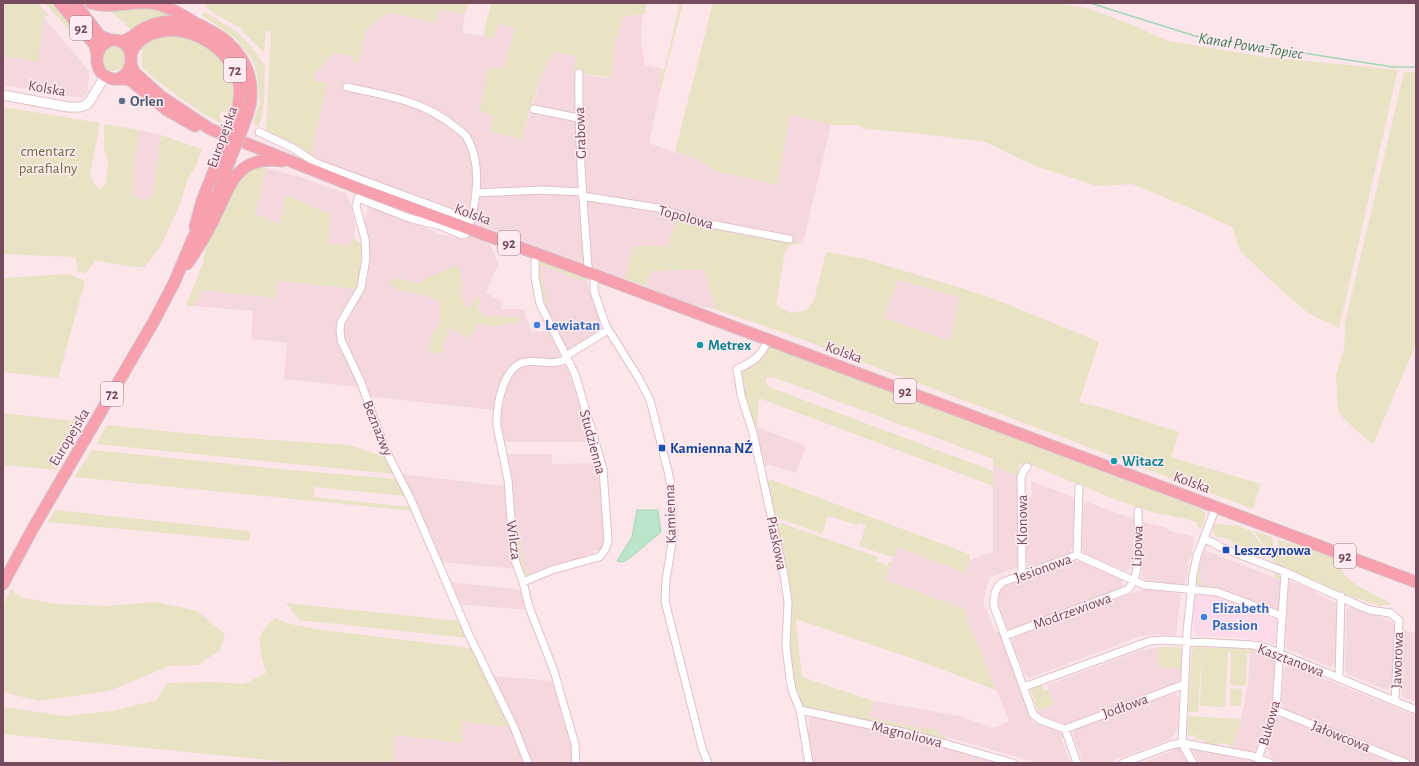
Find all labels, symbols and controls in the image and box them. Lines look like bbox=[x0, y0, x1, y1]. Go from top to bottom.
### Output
road number: 92 bbox=[70, 16, 92, 40]
water label: Kanał Powa-Topiec bbox=[1197, 30, 1305, 63]
road number: 72 bbox=[224, 58, 246, 82]
street label: Kolska bbox=[27, 78, 67, 99]
place label: Orlen bbox=[130, 94, 164, 109]
marker: Orlen bbox=[117, 96, 127, 106]
street label: Europejska bbox=[204, 104, 241, 170]
street label: Grabowa bbox=[572, 107, 589, 159]
park label: cmentarz parafialny bbox=[19, 144, 78, 176]
street label: Kolska bbox=[452, 201, 493, 228]
street label: Topolowa bbox=[657, 203, 715, 232]
road number: 92 bbox=[498, 231, 520, 255]
place label: Lewiatan bbox=[545, 318, 600, 333]
marker: Lewiatan bbox=[532, 320, 542, 330]
place label: Metrex bbox=[708, 338, 751, 353]
street label: Kolska bbox=[823, 339, 864, 366]
marker: Metrex bbox=[695, 340, 705, 350]
road number: 92 bbox=[894, 379, 916, 403]
road number: 72 bbox=[101, 382, 123, 406]
street label: Beznazwy bbox=[360, 398, 396, 459]
street label: Europejska bbox=[46, 406, 92, 469]
street label: Studzienna bbox=[577, 408, 608, 476]
place label: Kamienna NŻ bbox=[670, 440, 753, 456]
marker: Kamienna NŻ bbox=[657, 443, 667, 453]
place label: Witacz bbox=[1122, 454, 1164, 469]
marker: Witacz bbox=[1109, 456, 1119, 466]
street label: Kolska bbox=[1171, 469, 1212, 496]
street label: Kamienna bbox=[662, 484, 679, 544]
street label: Klonowa bbox=[1015, 495, 1030, 545]
street label: Piaskowa bbox=[764, 515, 790, 571]
street label: Wilcza bbox=[503, 519, 524, 561]
street label: Lipowa bbox=[1129, 525, 1146, 567]
place label: Leszczynowa bbox=[1234, 543, 1311, 558]
road number: 92 bbox=[1334, 544, 1356, 568]
marker: Leszczynowa bbox=[1221, 545, 1231, 555]
street label: Jesionowa bbox=[1013, 551, 1074, 586]
street label: Modrzewiowa bbox=[1031, 590, 1113, 633]
place label: Elizabeth Passion bbox=[1212, 601, 1269, 633]
marker: Elizabeth Passion bbox=[1199, 612, 1209, 622]
street label: Jaworowa bbox=[1389, 631, 1406, 689]
street label: Kasztanowa bbox=[1255, 641, 1326, 680]
street label: Jodłowa bbox=[1100, 691, 1150, 722]
street label: Bukowa bbox=[1256, 699, 1283, 747]
street label: Magnoliowa bbox=[870, 718, 944, 751]
street label: Jałowcowa bbox=[1309, 718, 1372, 755]

